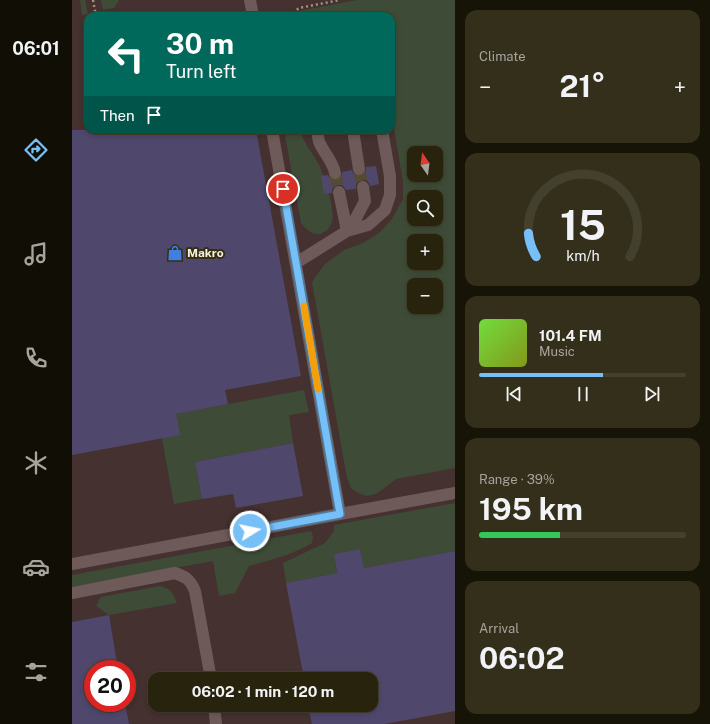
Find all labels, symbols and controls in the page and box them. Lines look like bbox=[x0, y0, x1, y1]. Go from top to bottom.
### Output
text: 30 m bbox=[166, 27, 234, 60]
icon: left bbox=[100, 28, 152, 80]
text: 06:01 bbox=[12, 38, 60, 59]
text: Climate bbox=[479, 49, 526, 64]
text: Turn left bbox=[166, 61, 236, 82]
text: 21° bbox=[559, 68, 606, 104]
text: − bbox=[479, 74, 491, 100]
text: + bbox=[674, 74, 686, 100]
icon: arrive bbox=[143, 104, 165, 126]
text: Then bbox=[100, 107, 135, 124]
icon: directions bbox=[22, 136, 50, 164]
north arrow bbox=[407, 146, 443, 182]
map controls bbox=[407, 146, 443, 314]
pin bbox=[266, 172, 300, 206]
icon: arrive bbox=[272, 178, 294, 200]
button: search bbox=[407, 190, 443, 226]
text: 15 bbox=[560, 200, 605, 249]
button: + bbox=[407, 234, 443, 270]
icon: music bbox=[22, 240, 50, 268]
shop icon: Makro bbox=[166, 244, 184, 262]
place label: Makro bbox=[187, 246, 224, 260]
text: km/h bbox=[566, 247, 599, 264]
button: − bbox=[407, 278, 443, 314]
text: 101.4 FM bbox=[539, 327, 602, 344]
icon: phone bbox=[22, 344, 50, 372]
text: Music bbox=[539, 344, 575, 359]
icon: previous bbox=[503, 383, 525, 405]
icon: pause bbox=[572, 383, 594, 405]
icon: next bbox=[641, 383, 663, 405]
icon: climate bbox=[22, 449, 50, 477]
text: Range · 39% bbox=[479, 472, 555, 487]
text: 195 km bbox=[479, 491, 583, 527]
position arrow bbox=[229, 510, 271, 552]
icon: car bbox=[22, 553, 50, 581]
text: Arrival bbox=[479, 621, 519, 636]
text: 06:02 bbox=[479, 640, 565, 676]
icon: filters bbox=[22, 658, 50, 686]
speed limit sign: 20 bbox=[84, 660, 136, 712]
text: 06:02 · 1 min · 120 m bbox=[192, 683, 334, 700]

